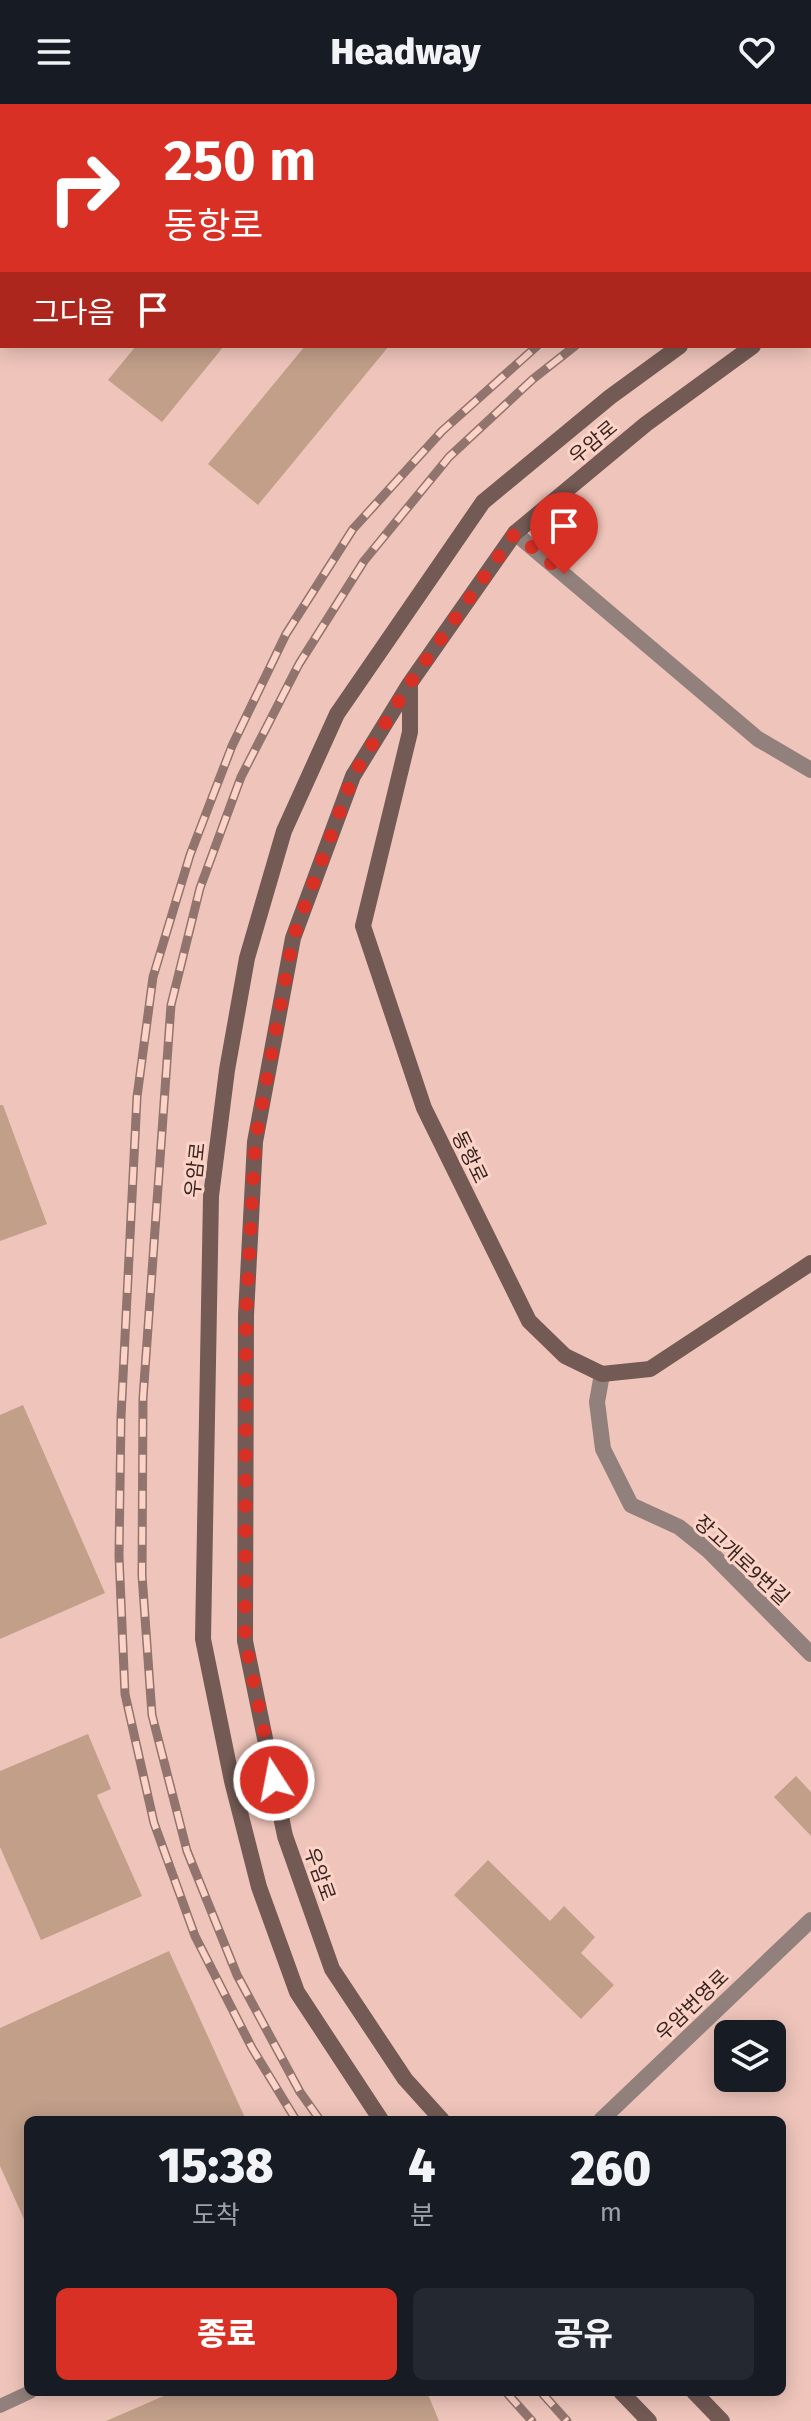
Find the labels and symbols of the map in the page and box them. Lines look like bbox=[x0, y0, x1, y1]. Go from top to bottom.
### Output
street label: 우암로 bbox=[564, 415, 622, 469]
pin bbox=[530, 492, 598, 574]
street label: 동항로 bbox=[447, 1127, 493, 1187]
street label: 우암로 bbox=[180, 1141, 210, 1199]
street label: 장고개로9번길 bbox=[690, 1510, 794, 1610]
position arrow bbox=[232, 1738, 316, 1822]
street label: 우암로 bbox=[299, 1844, 341, 1904]
street label: 우암번영로 bbox=[651, 1964, 733, 2046]

